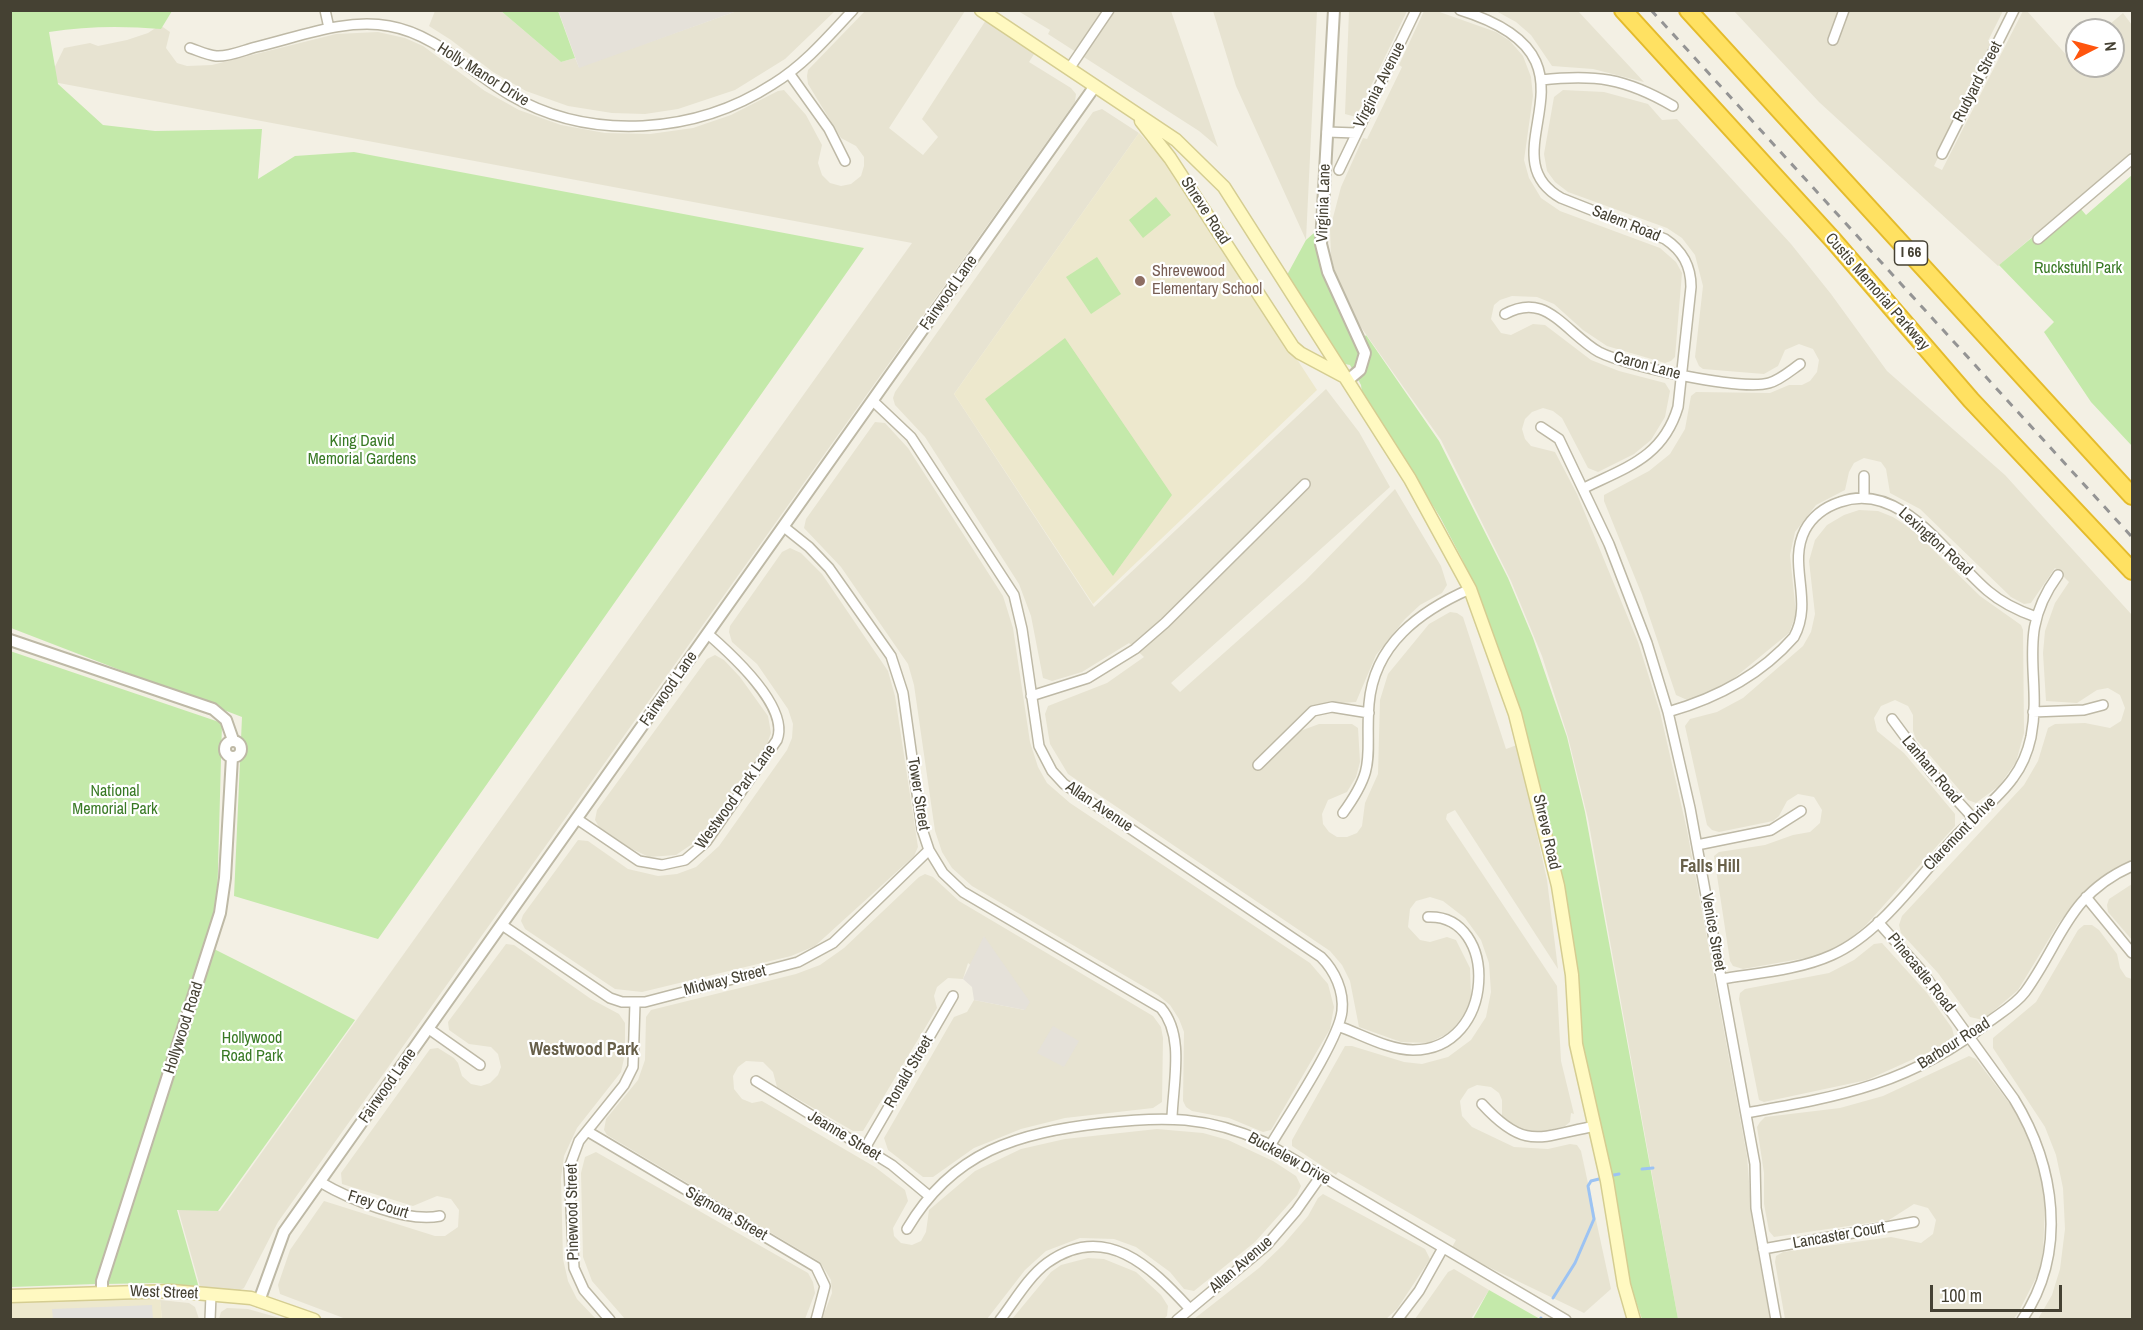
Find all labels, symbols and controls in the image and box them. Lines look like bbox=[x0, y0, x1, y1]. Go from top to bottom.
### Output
north arrow bbox=[2065, 18, 2125, 78]
street label: Rudyard Street bbox=[1949, 38, 2007, 126]
street label: Holly Manor Drive bbox=[433, 39, 533, 111]
street label: Virginia Avenue bbox=[1350, 39, 1410, 131]
text: N bbox=[2099, 40, 2122, 52]
street label: Virginia Lane bbox=[1313, 163, 1335, 243]
street label: Shreve Road bbox=[1176, 174, 1234, 248]
street label: Salem Road bbox=[1589, 202, 1663, 246]
street label: Custis Memorial Parkway bbox=[1821, 229, 1933, 355]
road number: I 66 bbox=[1894, 241, 1928, 265]
street label: Fairwood Lane bbox=[916, 252, 982, 334]
park label: Ruckstuhl Park bbox=[2034, 259, 2122, 279]
place label: Shrevewood Elementary School bbox=[1152, 262, 1262, 300]
marker: Shrevewood Elementary School bbox=[1133, 274, 1147, 288]
street label: Caron Lane bbox=[1611, 348, 1683, 384]
park label: King David Memorial Gardens bbox=[308, 432, 416, 470]
street label: Lexington Road bbox=[1894, 504, 1976, 580]
street label: Fairwood Lane bbox=[636, 648, 702, 730]
street label: Lanham Road bbox=[1897, 732, 1965, 808]
street label: Westwood Park Lane bbox=[692, 741, 780, 853]
street label: Tower Street bbox=[903, 756, 933, 832]
street label: Allan Avenue bbox=[1062, 777, 1136, 837]
park label: National Memorial Park bbox=[72, 782, 158, 820]
street label: Shreve Road bbox=[1528, 793, 1564, 871]
street label: Claremont Drive bbox=[1920, 793, 2000, 875]
district label: Falls Hill bbox=[1680, 856, 1740, 878]
street label: Venice Street bbox=[1697, 892, 1729, 972]
street label: Pinecastle Road bbox=[1883, 930, 1959, 1016]
street label: Midway Street bbox=[682, 962, 768, 1000]
street label: Hollywood Road bbox=[160, 980, 208, 1076]
street label: Barbour Road bbox=[1914, 1014, 1994, 1074]
park label: Hollywood Road Park bbox=[221, 1029, 283, 1067]
street label: Ronald Street bbox=[881, 1032, 937, 1112]
district label: Westwood Park bbox=[529, 1039, 639, 1061]
street label: Fairwood Lane bbox=[355, 1045, 421, 1127]
street label: Jeanne Street bbox=[804, 1107, 884, 1165]
street label: Buckelew Drive bbox=[1244, 1129, 1334, 1189]
street label: Pinewood Street bbox=[563, 1163, 583, 1261]
street label: Sigmona Street bbox=[682, 1183, 770, 1245]
street label: Frey Court bbox=[346, 1187, 410, 1223]
street label: Lancaster Court bbox=[1791, 1218, 1887, 1254]
street label: Allan Avenue bbox=[1206, 1232, 1276, 1298]
scale bar bbox=[1933, 1273, 2065, 1311]
street label: West Street bbox=[130, 1282, 198, 1304]
text: 100 m bbox=[1941, 1283, 1982, 1308]

